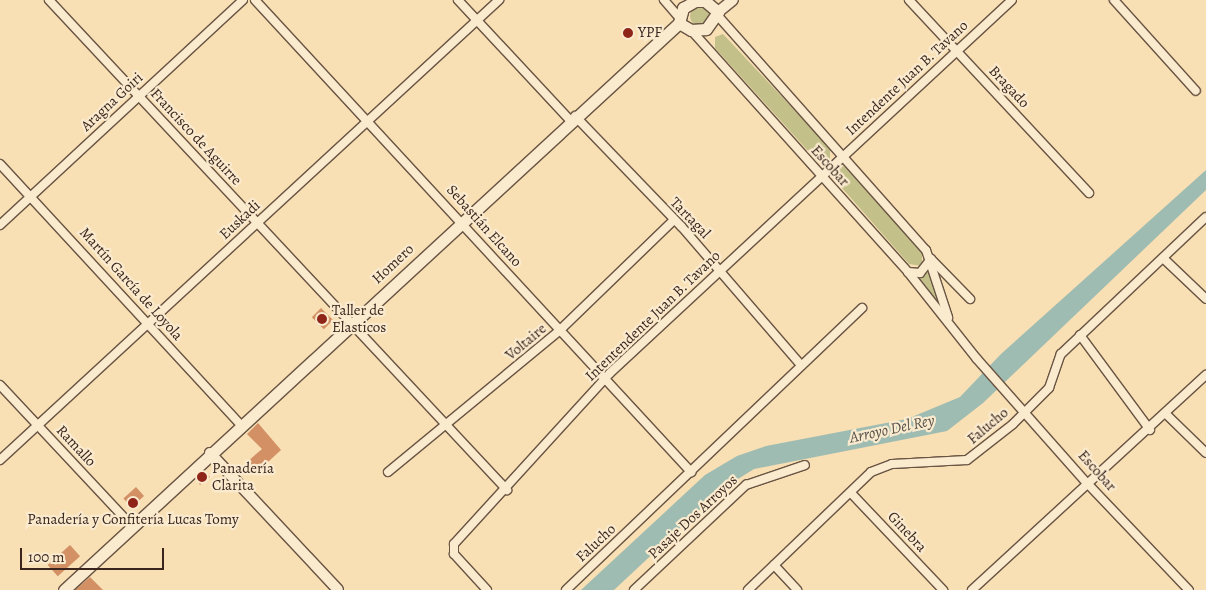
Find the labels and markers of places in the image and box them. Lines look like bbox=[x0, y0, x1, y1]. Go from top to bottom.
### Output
place label: YPF bbox=[638, 24, 662, 42]
marker: YPF bbox=[622, 27, 634, 39]
place label: Taller de Elasticos bbox=[332, 301, 386, 336]
marker: Taller de Elasticos bbox=[316, 313, 328, 325]
place label: Panadería Clarita bbox=[212, 459, 274, 494]
marker: Panadería Clarita bbox=[196, 471, 208, 483]
marker: Panadería y Confitería Lucas Tomy bbox=[127, 497, 139, 509]
place label: Panadería y Confitería Lucas Tomy bbox=[27, 511, 239, 529]

